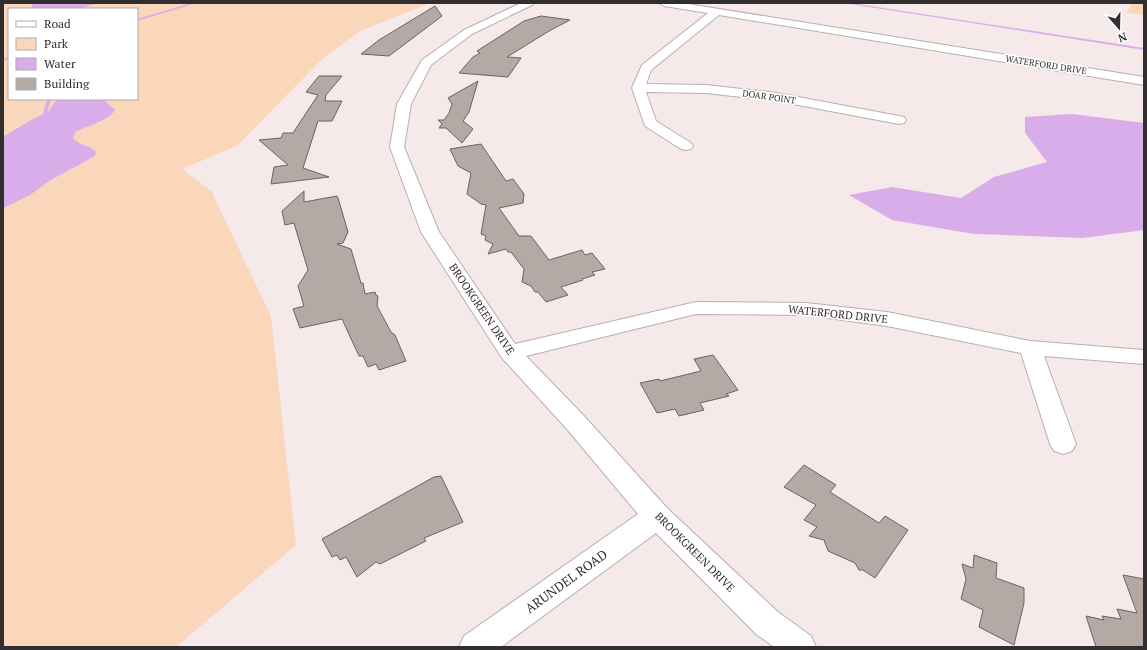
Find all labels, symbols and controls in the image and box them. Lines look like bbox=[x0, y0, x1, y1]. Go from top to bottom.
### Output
legend bbox=[8, 8, 138, 100]
north arrow bbox=[1099, 8, 1139, 48]
text: Road bbox=[44, 16, 71, 31]
text: N bbox=[1115, 29, 1129, 46]
text: Park bbox=[44, 36, 69, 51]
street label: WATERFORD DRIVE bbox=[1005, 53, 1087, 77]
text: Water bbox=[44, 56, 76, 71]
text: Building bbox=[44, 76, 90, 91]
street label: DOAR POINT bbox=[742, 87, 797, 107]
street label: BROOKGREEN DRIVE bbox=[446, 261, 518, 357]
street label: WATERFORD DRIVE bbox=[787, 302, 889, 326]
street label: BROOKGREEN DRIVE bbox=[652, 509, 738, 595]
street label: ARUNDEL ROAD bbox=[521, 545, 611, 617]

